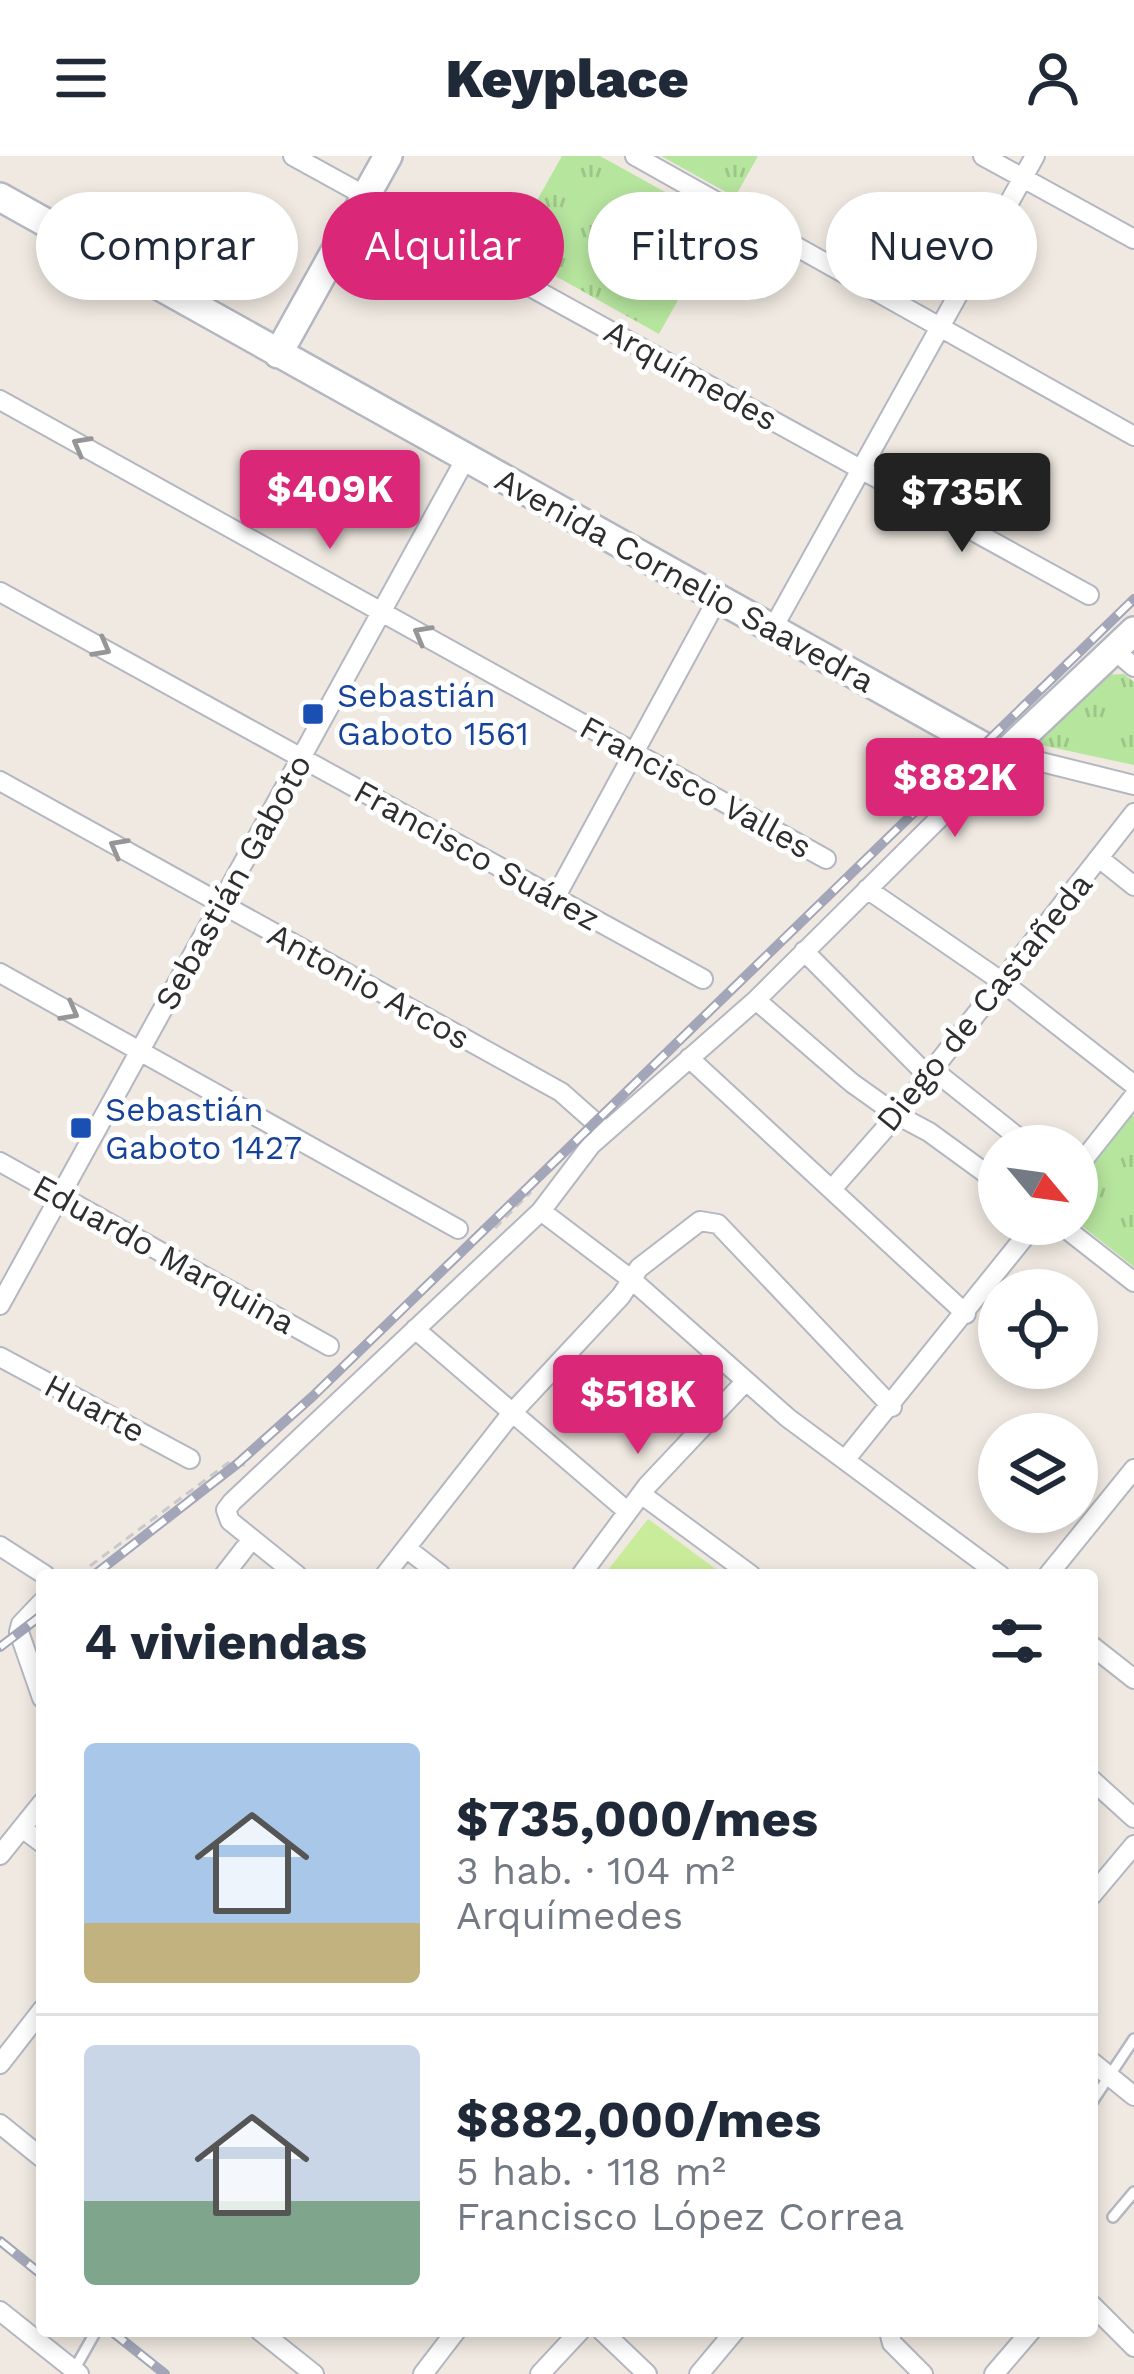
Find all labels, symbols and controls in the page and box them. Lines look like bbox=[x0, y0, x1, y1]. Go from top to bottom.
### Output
icon: menu bbox=[48, 45, 114, 111]
icon: person bbox=[1020, 45, 1086, 111]
text: Keyplace bbox=[445, 47, 689, 110]
chip: Comprar bbox=[36, 192, 298, 300]
chip: Alquilar bbox=[322, 192, 564, 300]
chip: Filtros bbox=[588, 192, 802, 300]
chip: Nuevo bbox=[826, 192, 1037, 300]
street label: Arquímedes bbox=[598, 311, 784, 439]
one-way arrow bbox=[73, 436, 94, 459]
pin: $409K bbox=[246, 450, 414, 552]
pin: $735K bbox=[878, 453, 1046, 555]
street label: Avenida Cornelio Saavedra bbox=[489, 459, 881, 701]
text: $409K bbox=[267, 466, 393, 511]
text: $735K bbox=[901, 469, 1023, 514]
one-way arrow bbox=[413, 625, 435, 648]
one-way arrow bbox=[90, 634, 111, 657]
place label: Sebastián Gaboto 1561 bbox=[337, 676, 529, 753]
marker: Sebastián Gaboto 1561 bbox=[300, 701, 326, 727]
street label: Francisco Valles bbox=[573, 707, 819, 867]
pin: $882K bbox=[871, 738, 1039, 840]
street label: Sebastián Gaboto bbox=[147, 747, 319, 1017]
text: $882K bbox=[893, 754, 1017, 799]
street label: Francisco Suárez bbox=[347, 771, 607, 939]
one-way arrow bbox=[110, 838, 131, 861]
street label: Diego de Castañeda bbox=[868, 865, 1100, 1139]
street label: Antonio Arcos bbox=[261, 914, 477, 1058]
one-way arrow bbox=[57, 997, 78, 1020]
place label: Sebastián Gaboto 1427 bbox=[105, 1090, 302, 1167]
marker: Sebastián Gaboto 1427 bbox=[68, 1115, 94, 1141]
north arrow bbox=[978, 1125, 1098, 1245]
map controls bbox=[978, 1125, 1098, 1533]
street label: Eduardo Marquina bbox=[26, 1166, 302, 1342]
button: locate bbox=[978, 1269, 1098, 1389]
pin: $518K bbox=[554, 1355, 722, 1457]
street label: Huarte bbox=[38, 1365, 152, 1451]
text: $518K bbox=[580, 1371, 696, 1416]
button: layers bbox=[978, 1413, 1098, 1533]
icon: filters bbox=[984, 1608, 1050, 1674]
text: 4 viviendas bbox=[84, 1612, 367, 1671]
text: $735,000/mes bbox=[456, 1789, 818, 1848]
icon: home bbox=[180, 1791, 324, 1935]
text: 3 hab. · 104 m² bbox=[456, 1848, 735, 1893]
text: Arquímedes bbox=[456, 1893, 683, 1938]
text: $882,000/mes bbox=[456, 2090, 822, 2149]
icon: home bbox=[180, 2093, 324, 2237]
text: 5 hab. · 118 m² bbox=[456, 2149, 726, 2194]
text: Francisco López Correa bbox=[456, 2194, 904, 2239]

